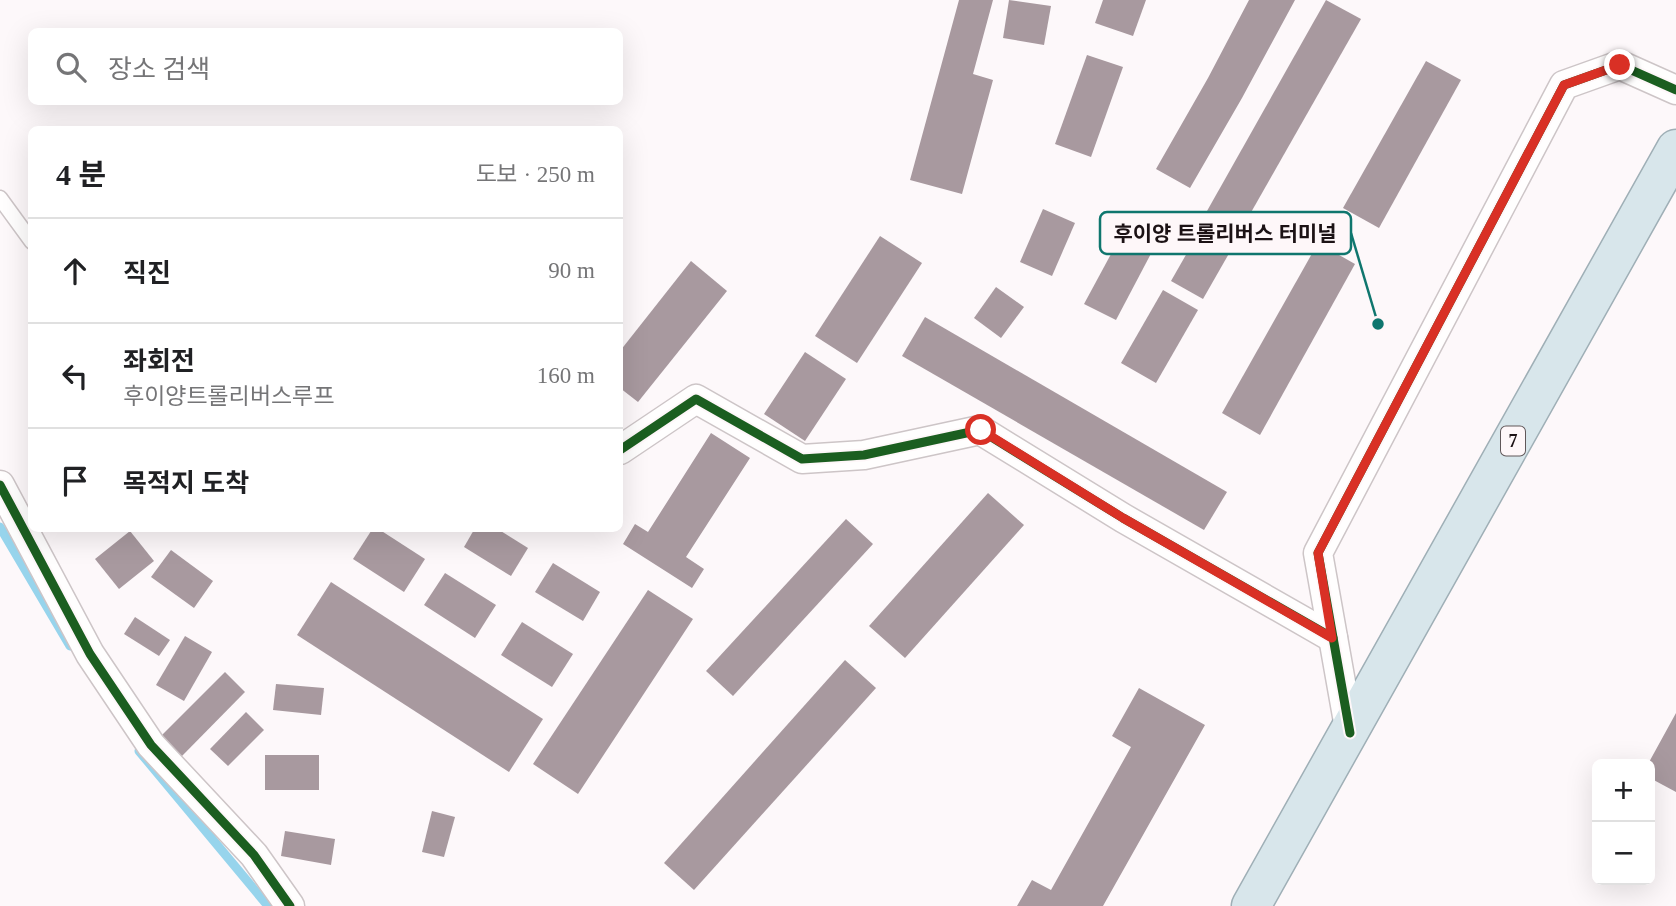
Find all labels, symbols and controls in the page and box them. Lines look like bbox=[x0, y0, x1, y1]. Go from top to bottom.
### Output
search box bbox=[28, 28, 623, 105]
icon: search bbox=[52, 48, 90, 86]
route end bbox=[1604, 49, 1635, 80]
text: 장소 검색 bbox=[108, 55, 210, 84]
text: 4 분 bbox=[56, 158, 106, 191]
text: 도보 · 250 m bbox=[475, 162, 595, 187]
callout: 후이양 트롤리버스 터미널 bbox=[1100, 212, 1351, 254]
text: 후이양 트롤리버스 터미널 bbox=[1113, 222, 1337, 246]
icon: ahead bbox=[56, 252, 94, 290]
text: 90 m bbox=[548, 258, 595, 283]
text: 직진 bbox=[123, 259, 171, 288]
text: 좌회전 bbox=[123, 347, 195, 376]
icon: left bbox=[56, 357, 94, 395]
text: 160 m bbox=[537, 363, 595, 388]
text: 후이양트롤리버스루프 bbox=[123, 384, 335, 409]
route start bbox=[965, 414, 996, 445]
road number: 7 bbox=[1501, 426, 1525, 456]
icon: arrive bbox=[56, 462, 94, 500]
text: 목적지 도착 bbox=[123, 469, 249, 498]
map controls bbox=[1592, 759, 1655, 885]
button: + bbox=[1592, 759, 1655, 822]
button: − bbox=[1592, 822, 1655, 885]

